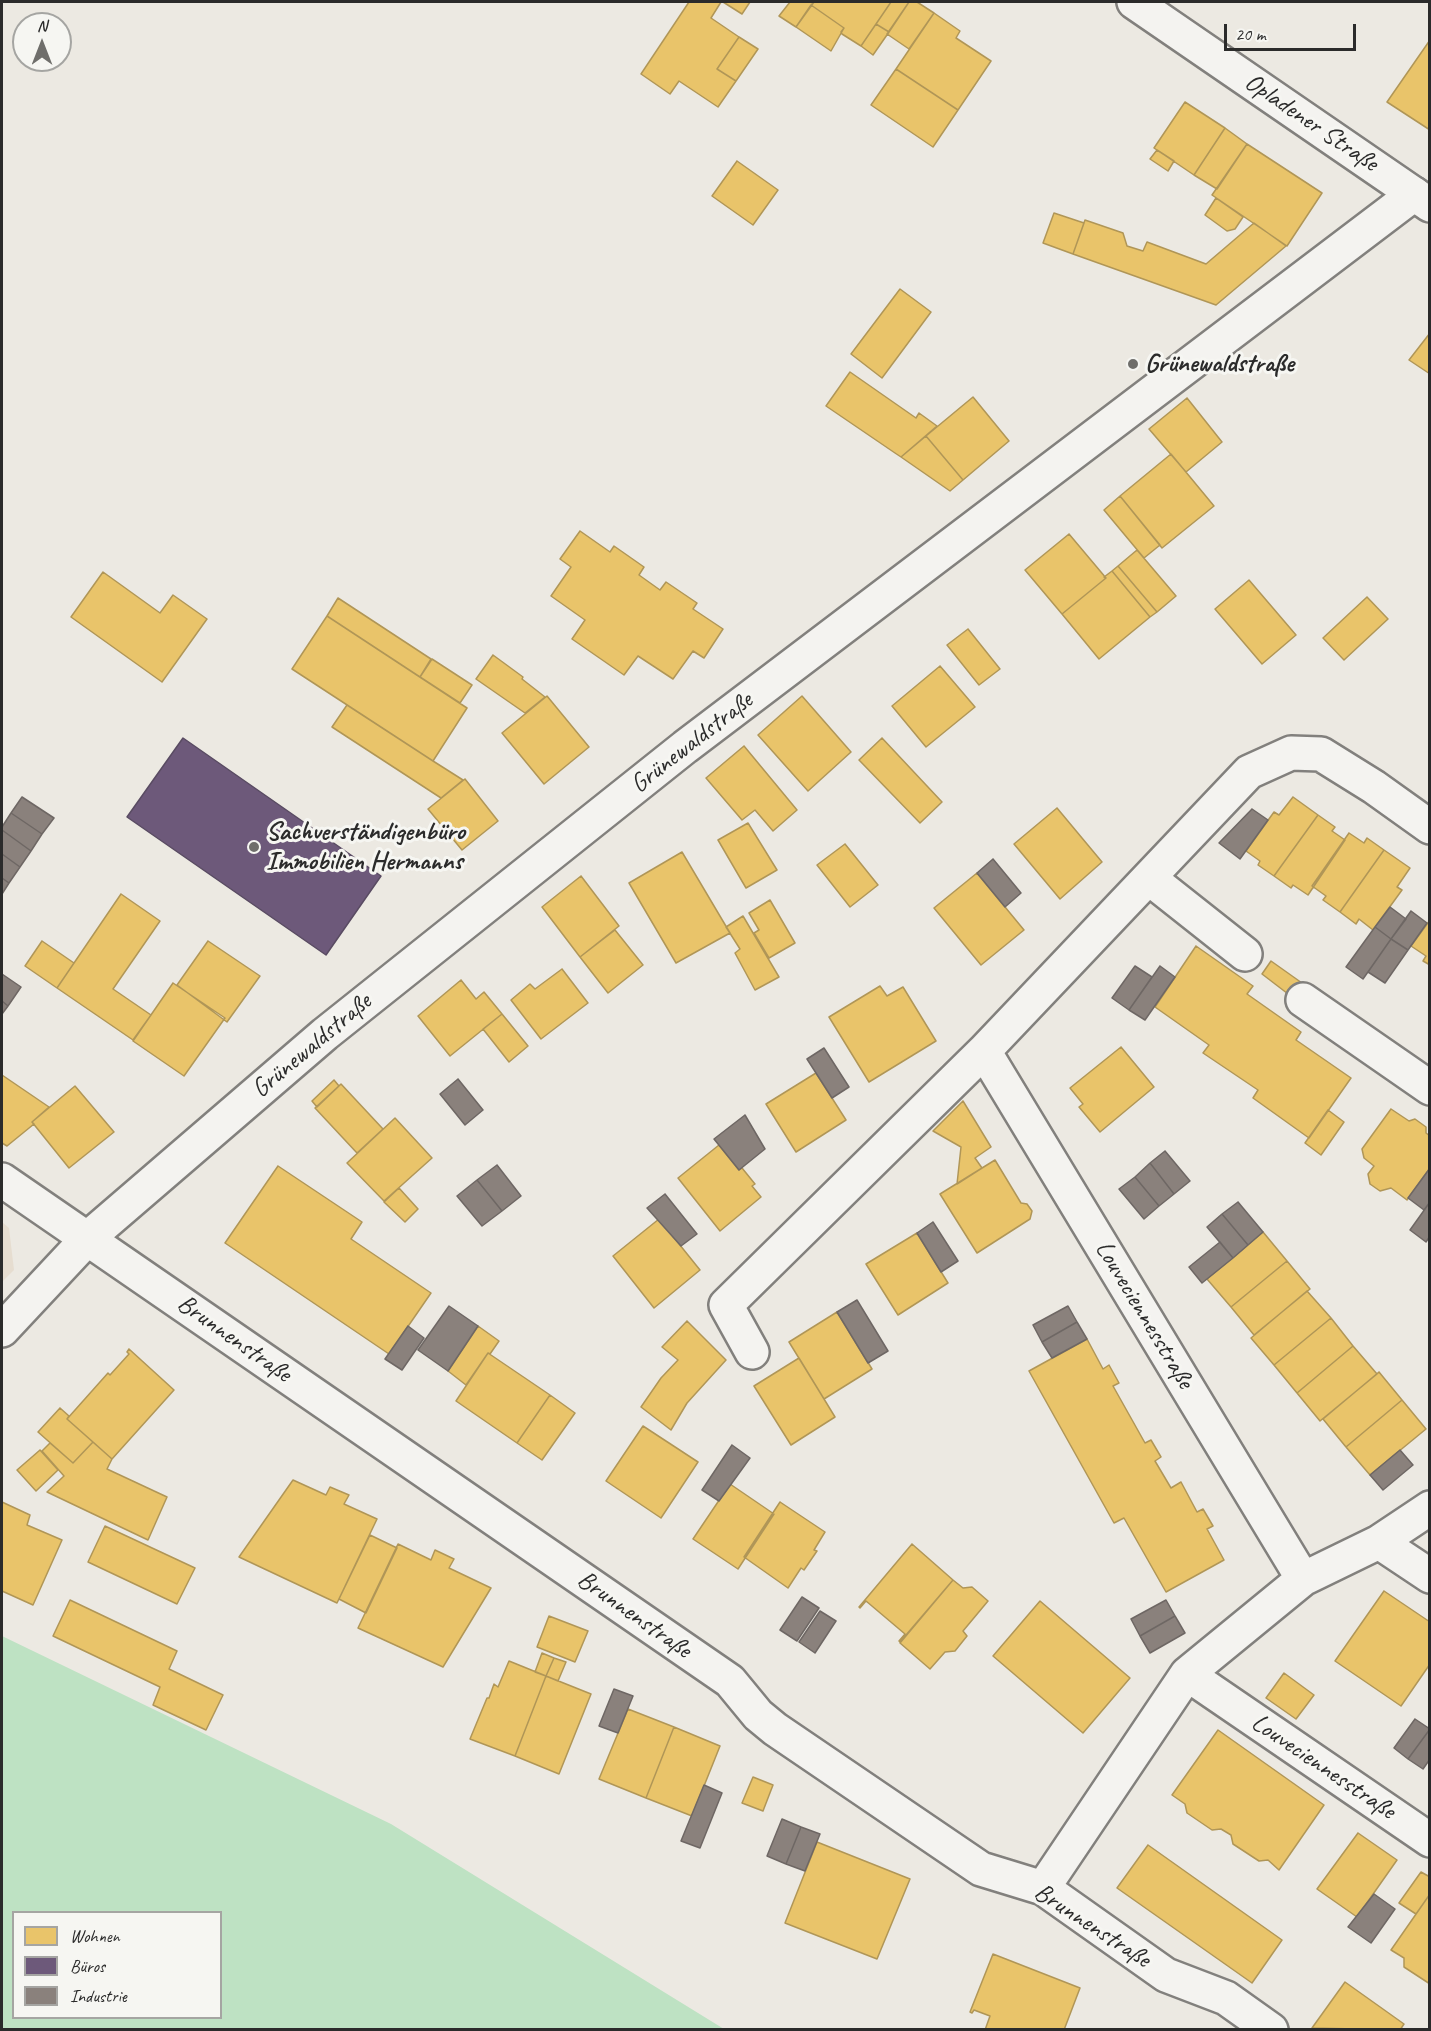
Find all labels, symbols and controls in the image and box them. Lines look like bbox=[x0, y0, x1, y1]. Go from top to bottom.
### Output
north arrow bbox=[12, 12, 72, 72]
scale bar bbox=[1227, 12, 1359, 50]
text: N bbox=[37, 16, 47, 36]
text: 20 m bbox=[1235, 23, 1266, 45]
street label: Opladener Straße bbox=[1238, 67, 1384, 179]
place label: Grünewaldstraße bbox=[1145, 348, 1294, 380]
marker: Grünewaldstraße bbox=[1126, 357, 1140, 371]
street label: Grünewaldstraße bbox=[625, 686, 759, 800]
place label: Sachverständigenbüro Immobilien Hermanns bbox=[266, 816, 465, 878]
marker: Sachverständigenbüro Immobilien Hermanns bbox=[247, 840, 261, 854]
street label: Grünewaldstraße bbox=[246, 987, 378, 1105]
street label: Louveciennesstraße bbox=[1088, 1235, 1200, 1395]
street label: Brunnenstraße bbox=[171, 1288, 297, 1390]
street label: Brunnenstraße bbox=[571, 1564, 697, 1666]
street label: Louveciennesstraße bbox=[1245, 1707, 1401, 1827]
street label: Brunnenstraße bbox=[1028, 1877, 1156, 1975]
legend bbox=[12, 1911, 222, 2019]
text: Wohnen bbox=[70, 1925, 120, 1947]
text: Büros bbox=[70, 1955, 105, 1977]
text: Industrie bbox=[70, 1985, 127, 2007]

